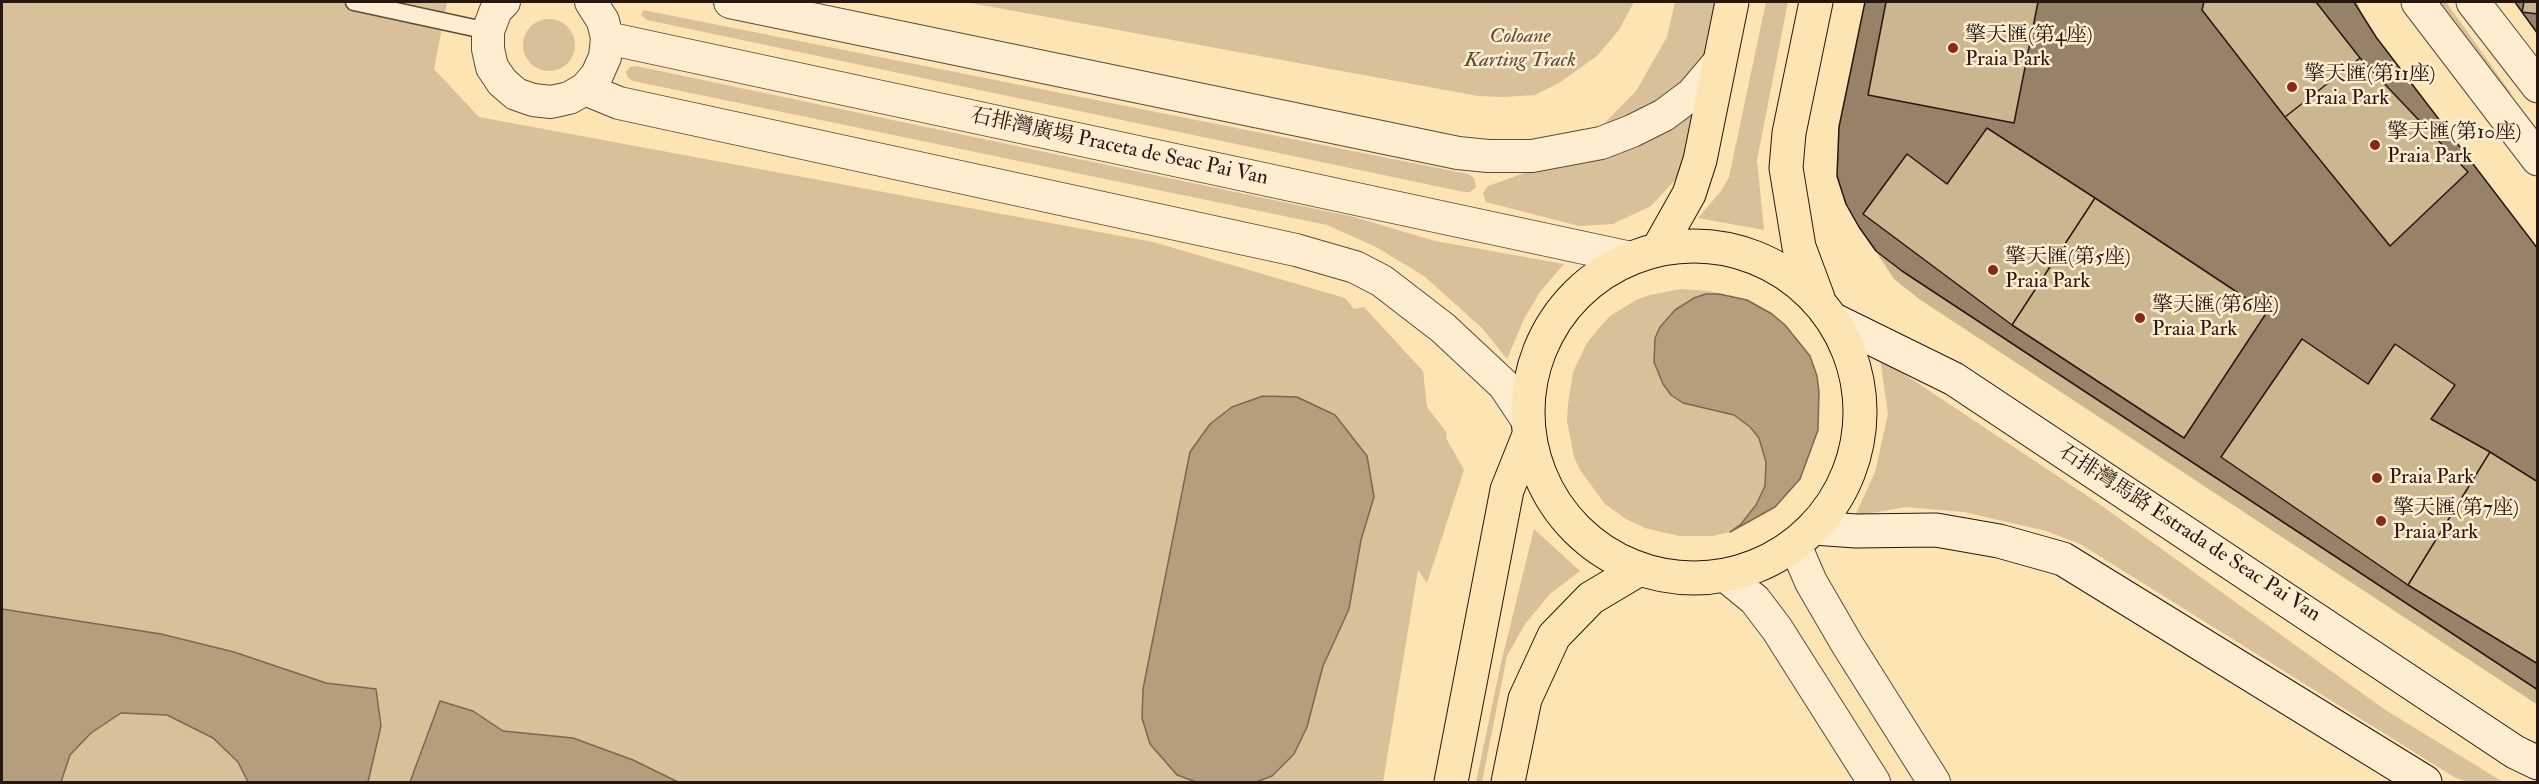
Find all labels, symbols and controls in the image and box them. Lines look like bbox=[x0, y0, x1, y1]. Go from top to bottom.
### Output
place label: 擎天匯(第4座) Praia Park bbox=[1965, 23, 2093, 73]
park label: Coloane Karting Track bbox=[1464, 24, 1576, 74]
marker: 擎天匯(第4座) Praia Park bbox=[1946, 41, 1960, 55]
place label: 擎天匯(第11座) Praia Park bbox=[2304, 62, 2435, 112]
marker: 擎天匯(第11座) Praia Park bbox=[2285, 80, 2299, 94]
street label: 石排灣廣場 Praceta de Seac Pai Van bbox=[968, 104, 1270, 192]
place label: 擎天匯(第10座) Praia Park bbox=[2387, 120, 2522, 170]
marker: 擎天匯(第10座) Praia Park bbox=[2368, 138, 2382, 152]
place label: 擎天匯(第5座) Praia Park bbox=[2005, 245, 2131, 295]
marker: 擎天匯(第5座) Praia Park bbox=[1986, 263, 2000, 277]
place label: 擎天匯(第6座) Praia Park bbox=[2152, 293, 2279, 343]
marker: 擎天匯(第6座) Praia Park bbox=[2133, 311, 2147, 325]
street label: 石排灣馬路 Estrada de Seac Pai Van bbox=[2053, 440, 2325, 628]
place label: Praia Park bbox=[2389, 465, 2474, 491]
marker: Praia Park bbox=[2370, 471, 2384, 485]
place label: 擎天匯(第7座) Praia Park bbox=[2393, 496, 2519, 546]
marker: 擎天匯(第7座) Praia Park bbox=[2374, 514, 2388, 528]

